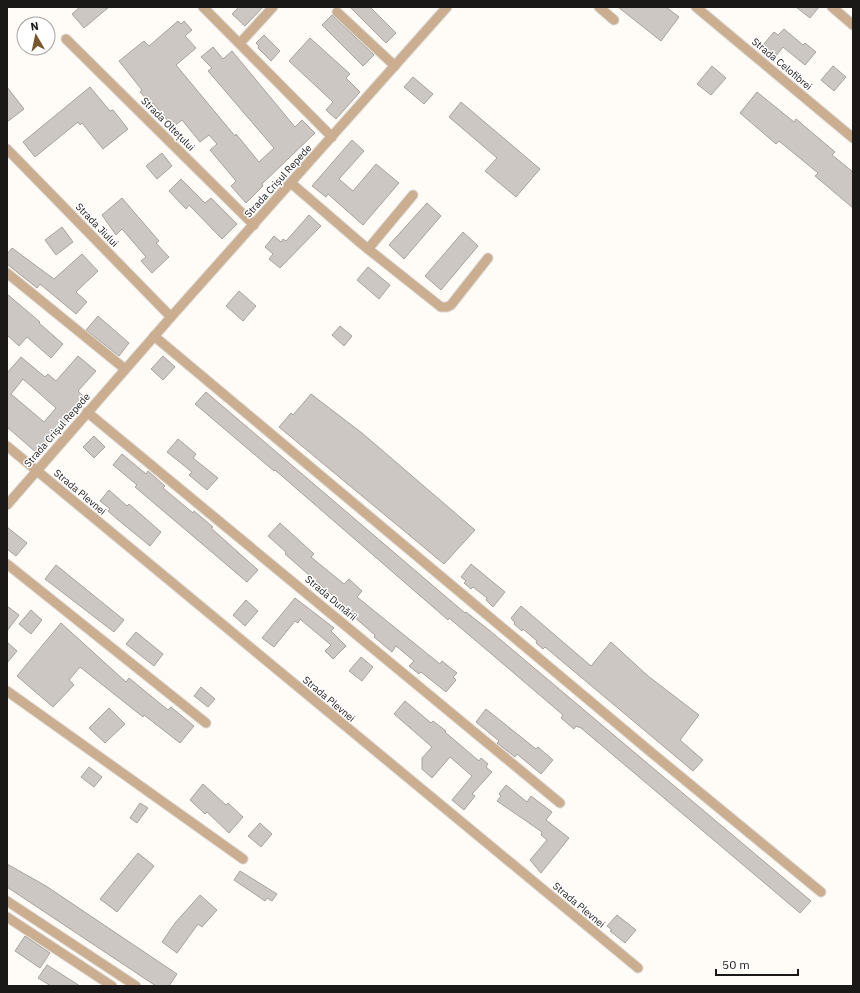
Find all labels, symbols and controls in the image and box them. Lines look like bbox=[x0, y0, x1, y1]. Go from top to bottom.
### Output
north arrow bbox=[16, 16, 56, 56]
text: N bbox=[29, 19, 39, 34]
street label: Strada Celofibrei bbox=[749, 35, 815, 93]
street label: Strada Oltețului bbox=[138, 94, 198, 154]
street label: Strada Crișul Repede bbox=[242, 141, 315, 220]
street label: Strada Jiului bbox=[73, 200, 121, 250]
street label: Strada Crișul Repede bbox=[21, 390, 93, 470]
street label: Strada Plevnei bbox=[51, 466, 109, 518]
street label: Strada Dunării bbox=[302, 572, 360, 624]
street label: Strada Plevnei bbox=[300, 673, 358, 725]
street label: Strada Plevnei bbox=[550, 879, 608, 931]
scale bar bbox=[716, 951, 798, 977]
text: 50 m bbox=[722, 957, 750, 972]

